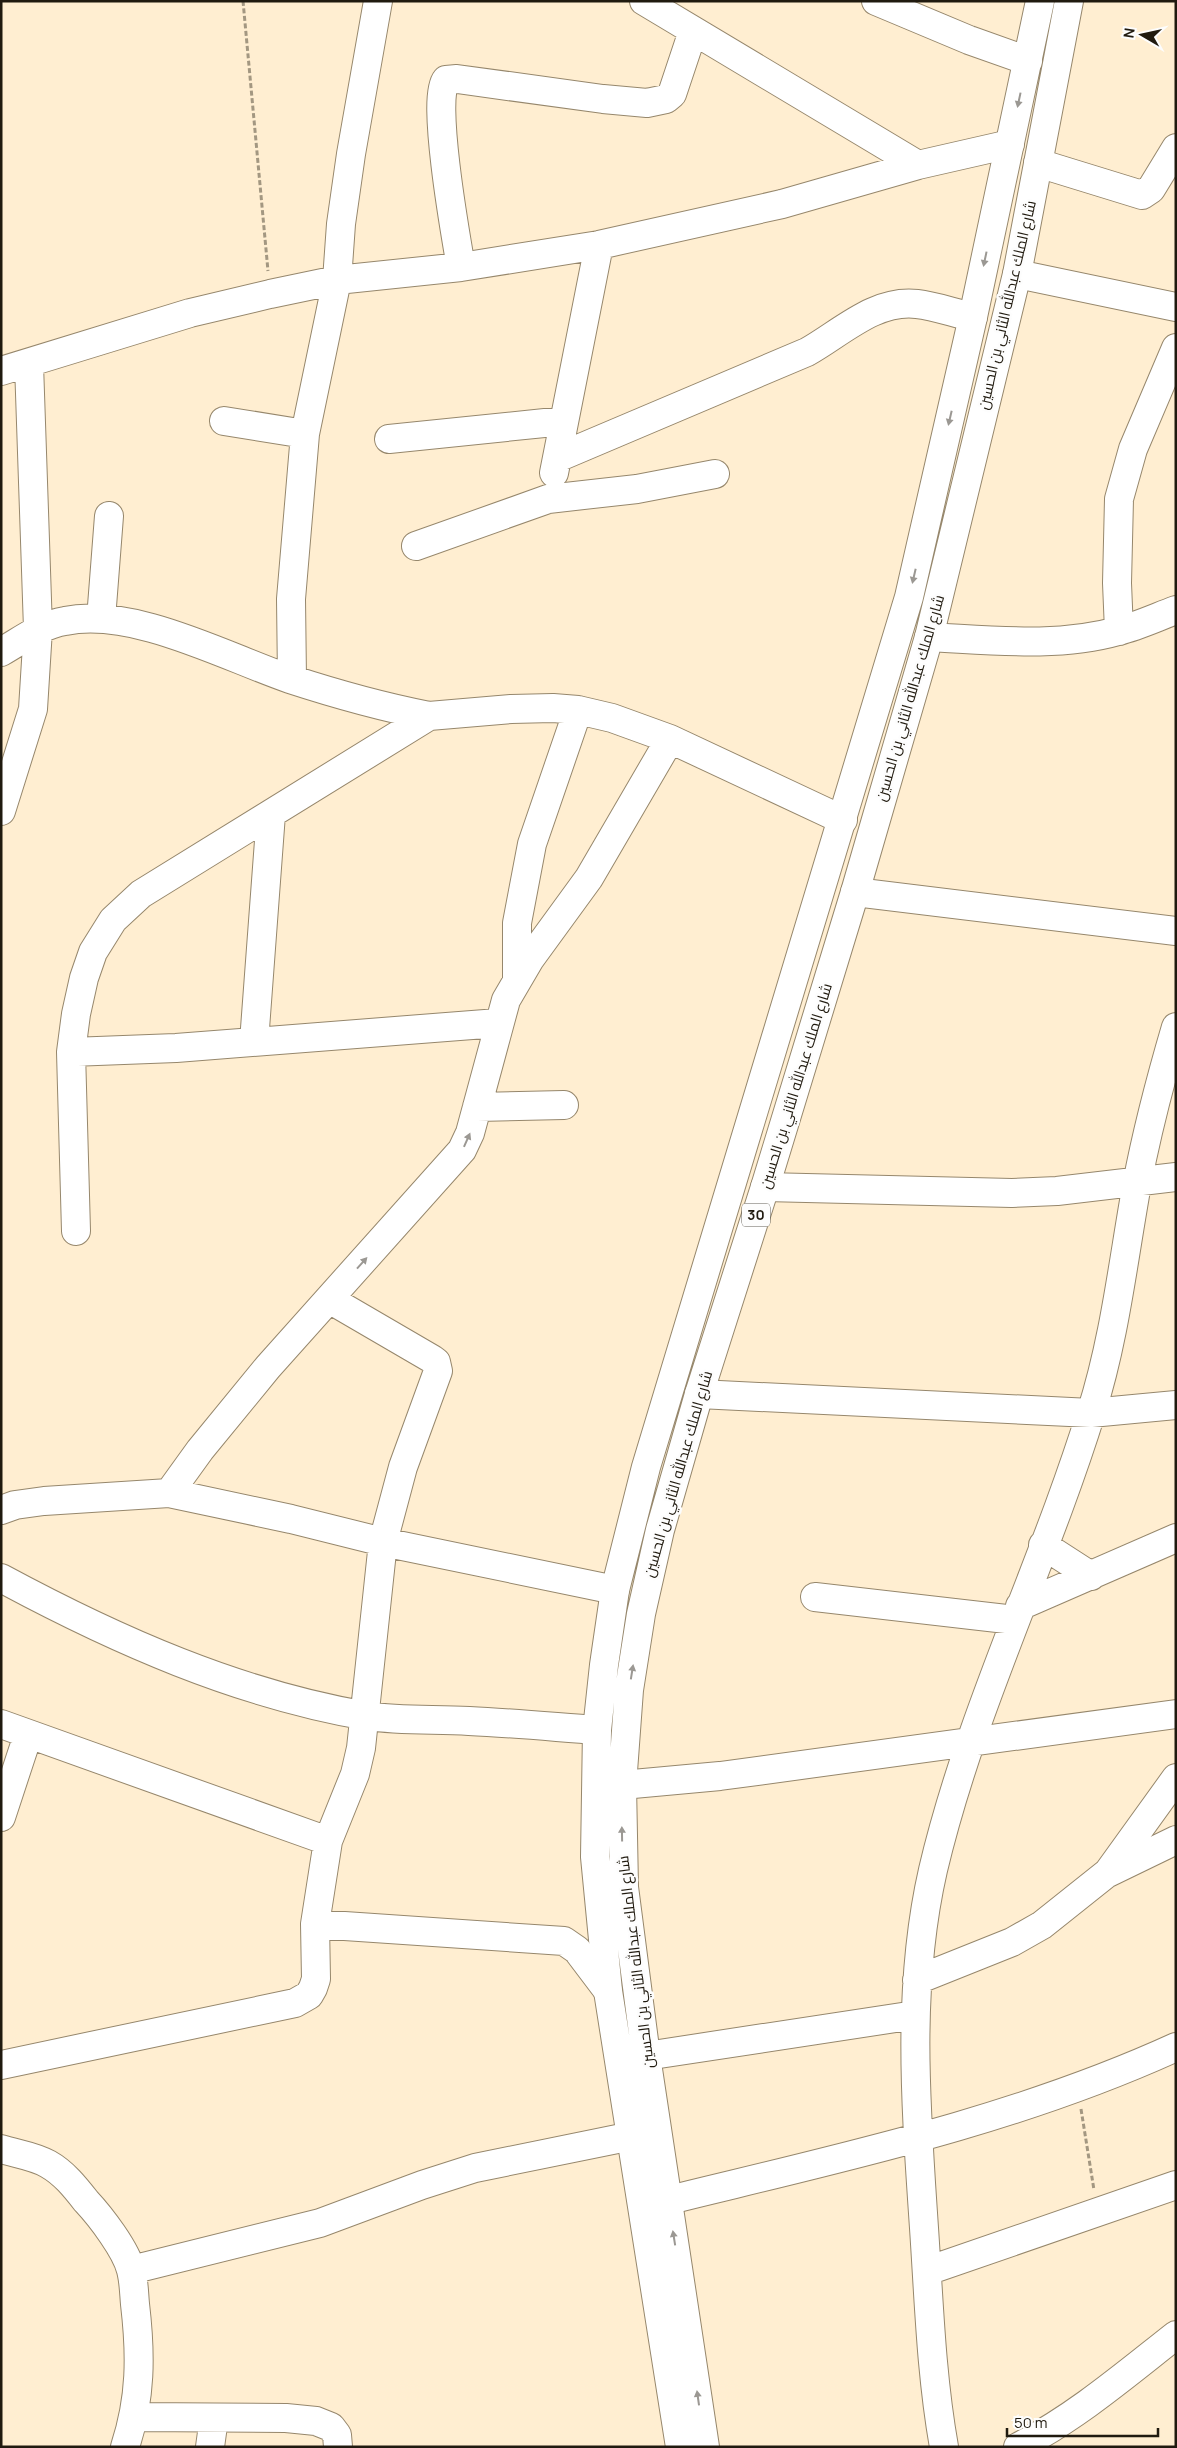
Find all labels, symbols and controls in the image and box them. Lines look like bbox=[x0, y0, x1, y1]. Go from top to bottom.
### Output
north arrow bbox=[1117, 10, 1167, 60]
text: N bbox=[1118, 26, 1139, 39]
one-way arrow bbox=[1015, 93, 1023, 108]
street label: شارع الملك عبدالله الثاني بن الحسين bbox=[972, 198, 1043, 412]
one-way arrow bbox=[981, 252, 989, 267]
one-way arrow bbox=[946, 410, 954, 425]
one-way arrow bbox=[910, 569, 918, 584]
street label: شارع الملك عبدالله الثاني بن الحسين bbox=[870, 592, 951, 804]
street label: شارع الملك عبدالله الثاني بن الحسين bbox=[754, 980, 839, 1192]
one-way arrow bbox=[462, 1132, 471, 1147]
road number: 30 bbox=[742, 1204, 770, 1226]
one-way arrow bbox=[356, 1257, 368, 1269]
street label: شارع الملك عبدالله الثاني بن الحسين bbox=[638, 1368, 719, 1580]
one-way arrow bbox=[628, 1664, 636, 1680]
one-way arrow bbox=[618, 1826, 626, 1842]
street label: شارع الملك عبدالله الثاني بن الحسين bbox=[612, 1854, 661, 2070]
one-way arrow bbox=[670, 2229, 678, 2245]
one-way arrow bbox=[694, 2390, 702, 2406]
scale bar bbox=[1007, 2406, 1158, 2438]
text: 50 m bbox=[1014, 2412, 1048, 2433]

